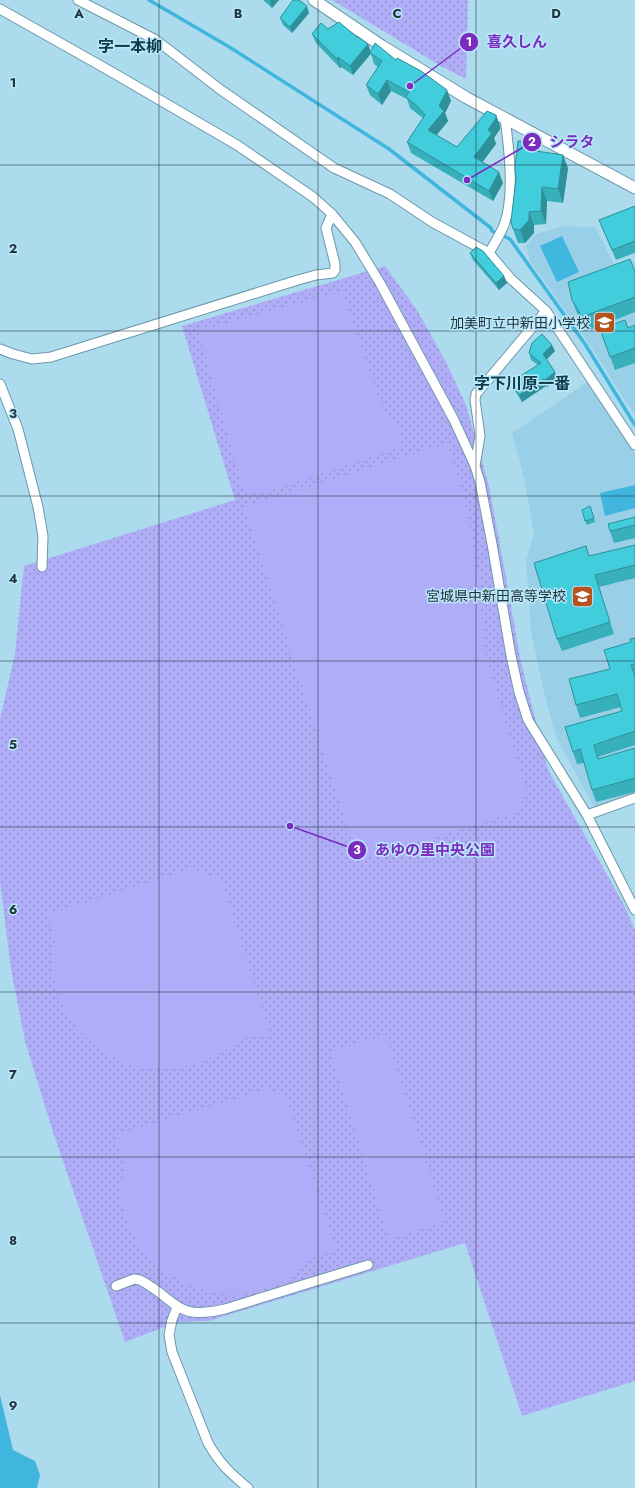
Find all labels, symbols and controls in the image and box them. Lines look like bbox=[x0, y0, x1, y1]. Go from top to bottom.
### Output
text: A bbox=[73, 4, 84, 23]
text: B bbox=[234, 4, 243, 23]
text: C bbox=[392, 4, 402, 23]
text: D bbox=[551, 4, 561, 23]
callout: 喜久しん bbox=[459, 29, 555, 56]
text: 喜久しん bbox=[487, 31, 547, 53]
text: 1 bbox=[466, 33, 472, 51]
district label: 字一本柳 bbox=[98, 35, 162, 58]
text: 1 bbox=[10, 73, 16, 92]
callout: シラタ bbox=[522, 128, 603, 155]
text: シラタ bbox=[549, 131, 595, 153]
text: 2 bbox=[528, 133, 536, 151]
text: 2 bbox=[9, 239, 17, 258]
school or university icon: 加美町立中新田小学校 bbox=[592, 310, 618, 336]
place label: 加美町立中新田小学校 bbox=[450, 313, 590, 333]
district label: 字下川原一番 bbox=[474, 372, 570, 395]
text: 3 bbox=[9, 404, 17, 423]
text: 4 bbox=[8, 569, 18, 588]
school or university icon: 宮城県中新田高等学校 bbox=[569, 583, 595, 609]
place label: 宮城県中新田高等学校 bbox=[426, 586, 566, 606]
text: 5 bbox=[9, 735, 17, 754]
callout: あゆの里中央公園 bbox=[347, 836, 503, 863]
text: あゆの里中央公園 bbox=[375, 839, 495, 861]
text: 3 bbox=[353, 841, 361, 859]
text: 6 bbox=[9, 900, 18, 919]
text: 7 bbox=[9, 1065, 17, 1084]
text: 8 bbox=[9, 1231, 17, 1250]
text: 9 bbox=[9, 1396, 18, 1415]

